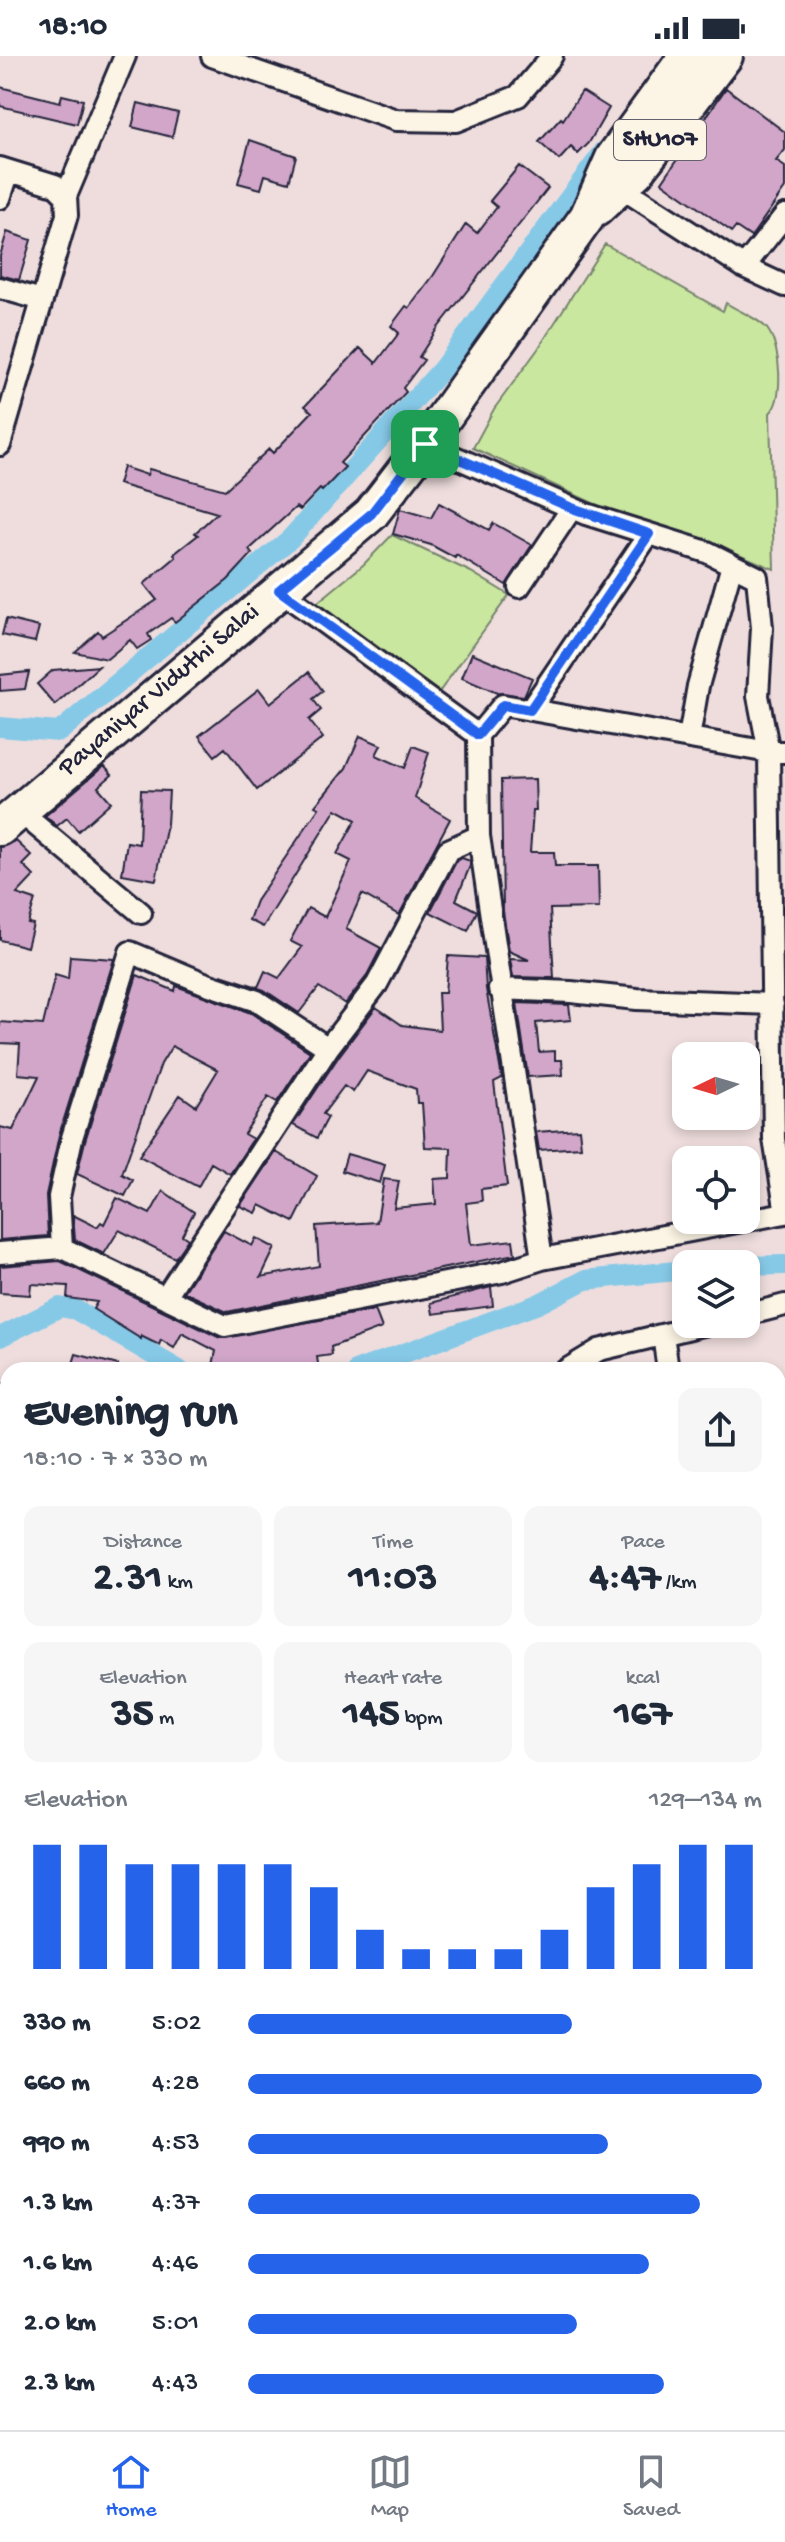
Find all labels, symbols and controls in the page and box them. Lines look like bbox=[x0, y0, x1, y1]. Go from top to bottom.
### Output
text: 18:10 bbox=[40, 11, 107, 46]
road number: SHU107 bbox=[614, 120, 706, 160]
pin bbox=[391, 410, 459, 478]
icon: arrive bbox=[403, 422, 447, 466]
street label: Payaniyar Viduthi Salai bbox=[52, 598, 267, 785]
north arrow bbox=[672, 1042, 760, 1130]
map controls bbox=[672, 1042, 760, 1338]
button: locate bbox=[672, 1146, 760, 1234]
button: layers bbox=[672, 1250, 760, 1338]
button: share bbox=[678, 1388, 762, 1472]
text: Evening run bbox=[24, 1389, 237, 1441]
text: 18:10 · 7 × 330 m bbox=[24, 1445, 207, 1476]
text: Distance bbox=[104, 1530, 182, 1556]
text: Time bbox=[373, 1530, 413, 1556]
text: Pace bbox=[621, 1530, 665, 1556]
text: 2.31 bbox=[93, 1556, 162, 1603]
text: 11:03 bbox=[349, 1556, 437, 1603]
text: 4:47 bbox=[589, 1556, 661, 1603]
text: km bbox=[162, 1570, 193, 1596]
text: /km bbox=[661, 1570, 697, 1596]
text: Elevation bbox=[99, 1666, 187, 1692]
text: Heart rate bbox=[344, 1666, 442, 1692]
text: kcal bbox=[626, 1666, 660, 1692]
text: 35 bbox=[112, 1692, 153, 1739]
text: 145 bbox=[343, 1692, 399, 1739]
text: 167 bbox=[614, 1692, 672, 1739]
text: m bbox=[153, 1706, 174, 1732]
text: bpm bbox=[399, 1706, 443, 1732]
text: Elevation bbox=[24, 1786, 127, 1817]
text: 129–134 m bbox=[649, 1786, 762, 1817]
text: 330 m bbox=[24, 2009, 90, 2040]
text: 5:02 bbox=[152, 2009, 201, 2040]
text: 660 m bbox=[24, 2069, 90, 2100]
text: 4:28 bbox=[152, 2069, 199, 2100]
text: 990 m bbox=[24, 2129, 89, 2160]
text: 4:53 bbox=[152, 2129, 200, 2160]
text: 1.3 km bbox=[24, 2189, 92, 2220]
text: 4:37 bbox=[152, 2189, 199, 2220]
text: 1.6 km bbox=[24, 2249, 92, 2280]
text: 4:46 bbox=[152, 2249, 198, 2280]
text: 2.0 km bbox=[24, 2309, 96, 2340]
text: 5:01 bbox=[152, 2309, 199, 2340]
text: 2.3 km bbox=[24, 2369, 95, 2400]
text: 4:43 bbox=[152, 2369, 198, 2400]
tab: Home bbox=[106, 2450, 157, 2524]
tab: Map bbox=[368, 2450, 412, 2524]
tab: Saved bbox=[623, 2450, 679, 2524]

